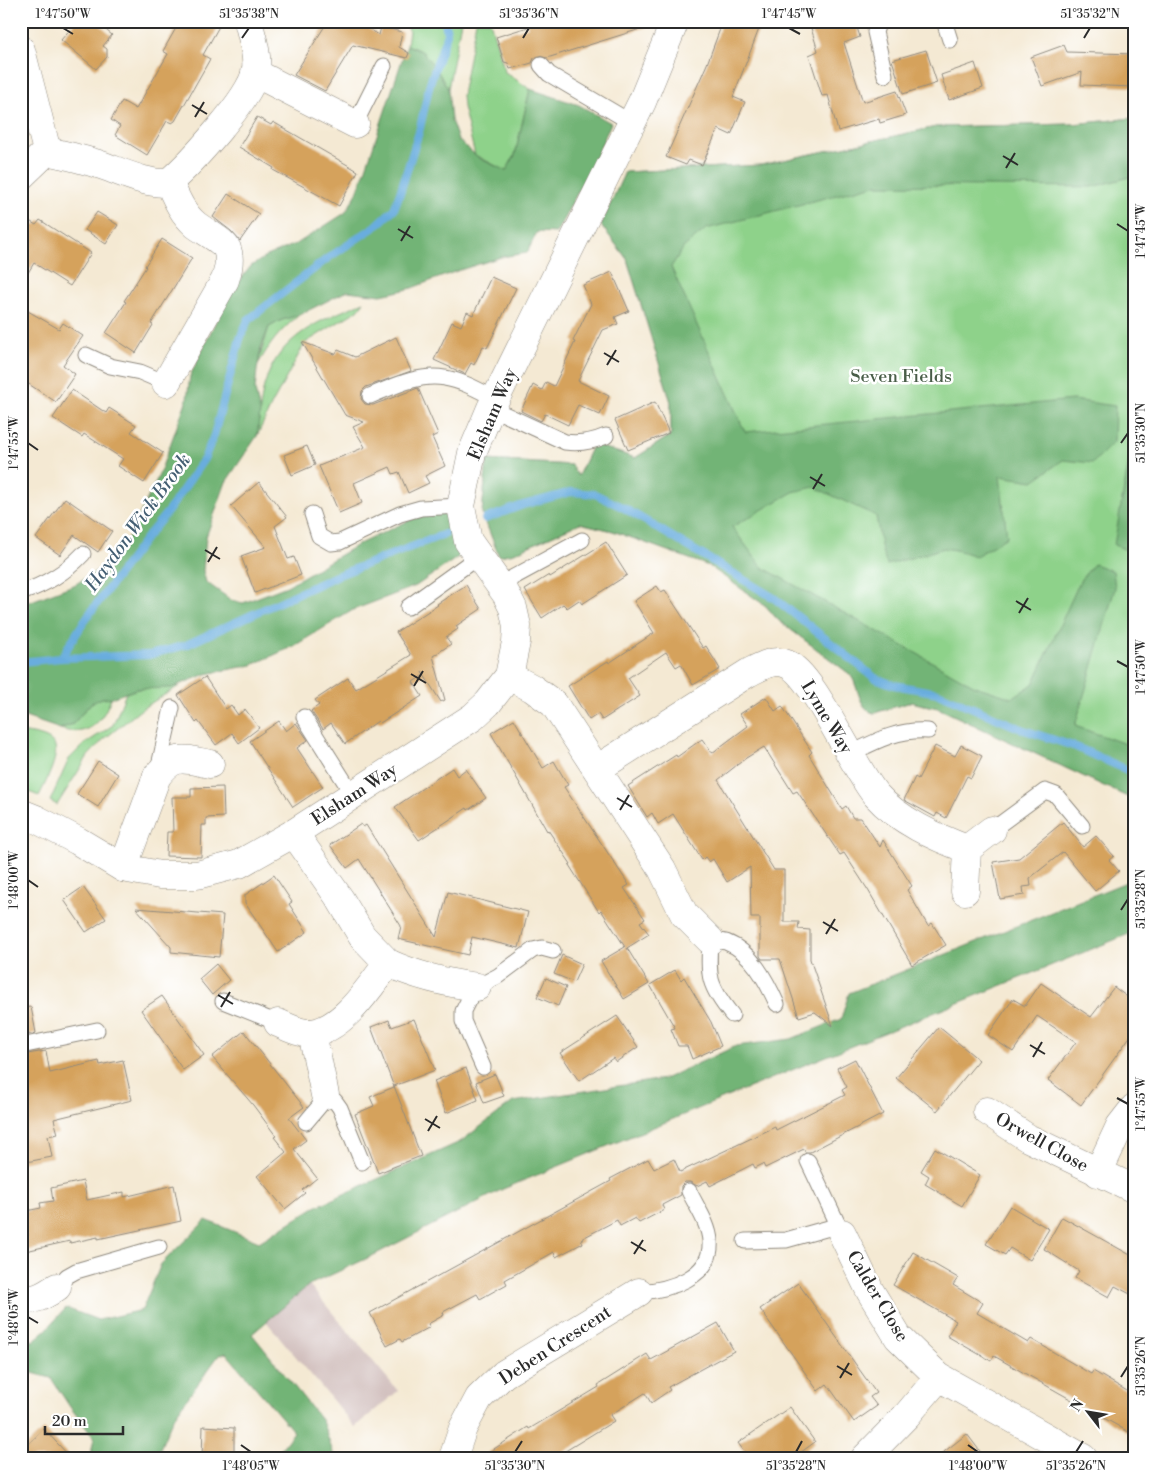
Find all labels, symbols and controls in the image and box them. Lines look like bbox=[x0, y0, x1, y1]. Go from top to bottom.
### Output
text: 1°47'50"W bbox=[35, 7, 92, 22]
text: 51°35'38"N bbox=[219, 7, 279, 22]
text: 51°35'36"N bbox=[499, 7, 559, 22]
text: 1°47'45"W bbox=[762, 7, 817, 22]
text: 51°35'32"N bbox=[1060, 7, 1120, 22]
text: 1°47'45"W bbox=[1134, 203, 1149, 258]
street label: Elsham Way bbox=[463, 364, 522, 464]
park label: Seven Fields bbox=[850, 365, 952, 388]
text: 51°35'30"N bbox=[1134, 403, 1149, 463]
text: 1°47'55"W bbox=[7, 415, 22, 470]
water label: Haydon Wick Brook bbox=[79, 449, 196, 597]
text: 1°47'50"W bbox=[1134, 638, 1149, 695]
street label: Lyme Way bbox=[796, 676, 858, 758]
street label: Elsham Way bbox=[307, 758, 402, 831]
text: 1°48'00"W bbox=[7, 850, 22, 909]
text: 51°35'28"N bbox=[1134, 869, 1149, 929]
text: 1°47'55"W bbox=[1134, 1076, 1149, 1131]
street label: Orwell Close bbox=[991, 1107, 1092, 1177]
street label: Calder Close bbox=[841, 1246, 914, 1346]
text: 1°48'05"W bbox=[7, 1287, 22, 1345]
street label: Deben Crescent bbox=[495, 1300, 616, 1390]
text: 51°35'26"N bbox=[1134, 1336, 1149, 1396]
north arrow bbox=[1062, 1386, 1112, 1436]
text: N bbox=[1067, 1396, 1088, 1415]
scale bar bbox=[45, 1404, 122, 1436]
text: 20 m bbox=[52, 1412, 87, 1431]
text: 1°48'05"W bbox=[223, 1459, 281, 1474]
text: 51°35'30"N bbox=[485, 1459, 545, 1474]
text: 51°35'28"N bbox=[766, 1459, 826, 1474]
text: 1°48'00"W bbox=[949, 1459, 1008, 1474]
text: 51°35'26"N bbox=[1046, 1459, 1106, 1474]

